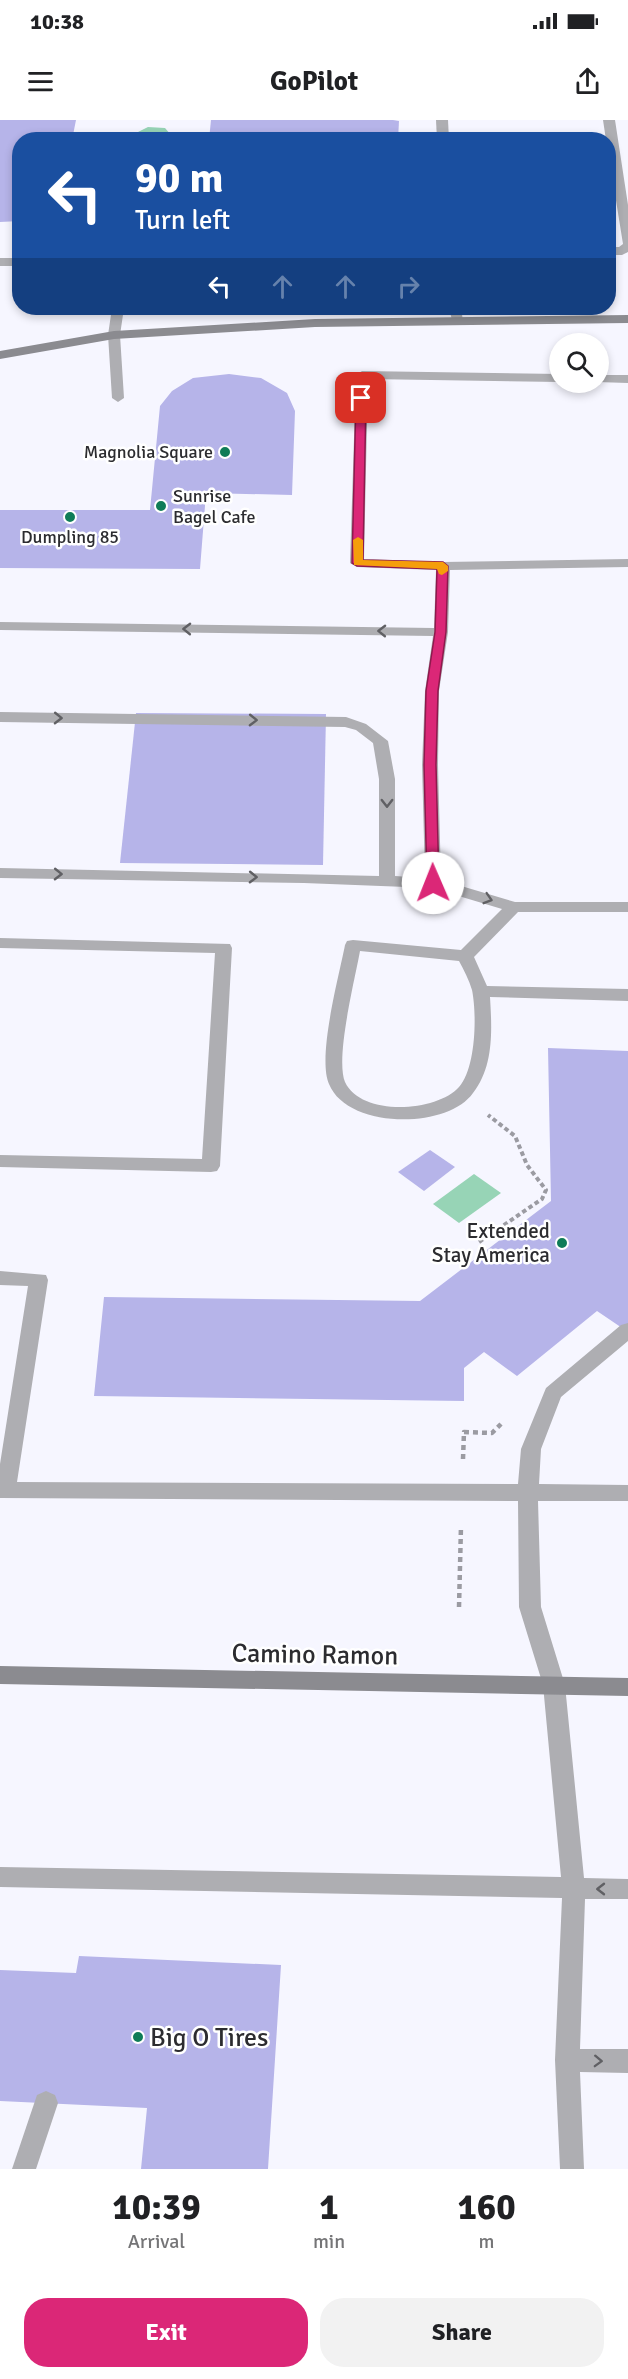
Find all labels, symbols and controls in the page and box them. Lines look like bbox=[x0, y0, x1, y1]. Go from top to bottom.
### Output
text: 10:38 bbox=[30, 8, 84, 35]
icon: menu bbox=[24, 65, 57, 98]
text: GoPilot bbox=[270, 65, 358, 98]
icon: share bbox=[571, 65, 604, 98]
text: 90 m bbox=[135, 153, 224, 204]
icon: left bbox=[36, 156, 114, 234]
text: Turn left bbox=[135, 204, 230, 237]
icon: left bbox=[203, 270, 236, 303]
icon: ahead bbox=[266, 270, 299, 303]
icon: ahead bbox=[329, 270, 362, 303]
icon: right bbox=[392, 270, 425, 303]
map controls bbox=[549, 333, 609, 393]
button: search bbox=[549, 333, 609, 393]
pin bbox=[335, 372, 386, 423]
icon: arrive bbox=[344, 381, 377, 414]
place label: Magnolia Square bbox=[84, 441, 213, 463]
marker: Magnolia Square bbox=[218, 445, 232, 459]
place label: Sunrise Bagel Cafe bbox=[173, 485, 255, 528]
marker: Sunrise Bagel Cafe bbox=[154, 499, 168, 513]
marker: Dumpling 85 bbox=[63, 510, 77, 524]
place label: Dumpling 85 bbox=[21, 526, 119, 548]
one-way arrow bbox=[183, 623, 192, 635]
one-way arrow bbox=[378, 625, 387, 637]
one-way arrow bbox=[54, 711, 63, 724]
one-way arrow bbox=[249, 714, 258, 726]
one-way arrow bbox=[381, 799, 393, 808]
position arrow bbox=[401, 851, 465, 915]
one-way arrow bbox=[54, 868, 63, 880]
one-way arrow bbox=[249, 871, 258, 883]
one-way arrow bbox=[482, 892, 493, 904]
place label: Extended Stay America bbox=[432, 1218, 550, 1268]
marker: Extended Stay America bbox=[555, 1236, 569, 1250]
street label: Camino Ramon bbox=[231, 1638, 399, 1672]
one-way arrow bbox=[597, 1883, 606, 1895]
place label: Big O Tires bbox=[150, 2022, 268, 2054]
marker: Big O Tires bbox=[131, 2030, 145, 2044]
one-way arrow bbox=[593, 2054, 602, 2067]
text: 10:39 bbox=[112, 2185, 201, 2230]
text: 1 bbox=[319, 2185, 339, 2230]
text: 160 bbox=[457, 2185, 516, 2230]
text: Arrival bbox=[128, 2229, 185, 2254]
text: min bbox=[313, 2229, 345, 2254]
text: m bbox=[479, 2229, 495, 2254]
button: Exit bbox=[24, 2298, 308, 2367]
button: Share bbox=[320, 2298, 604, 2367]

